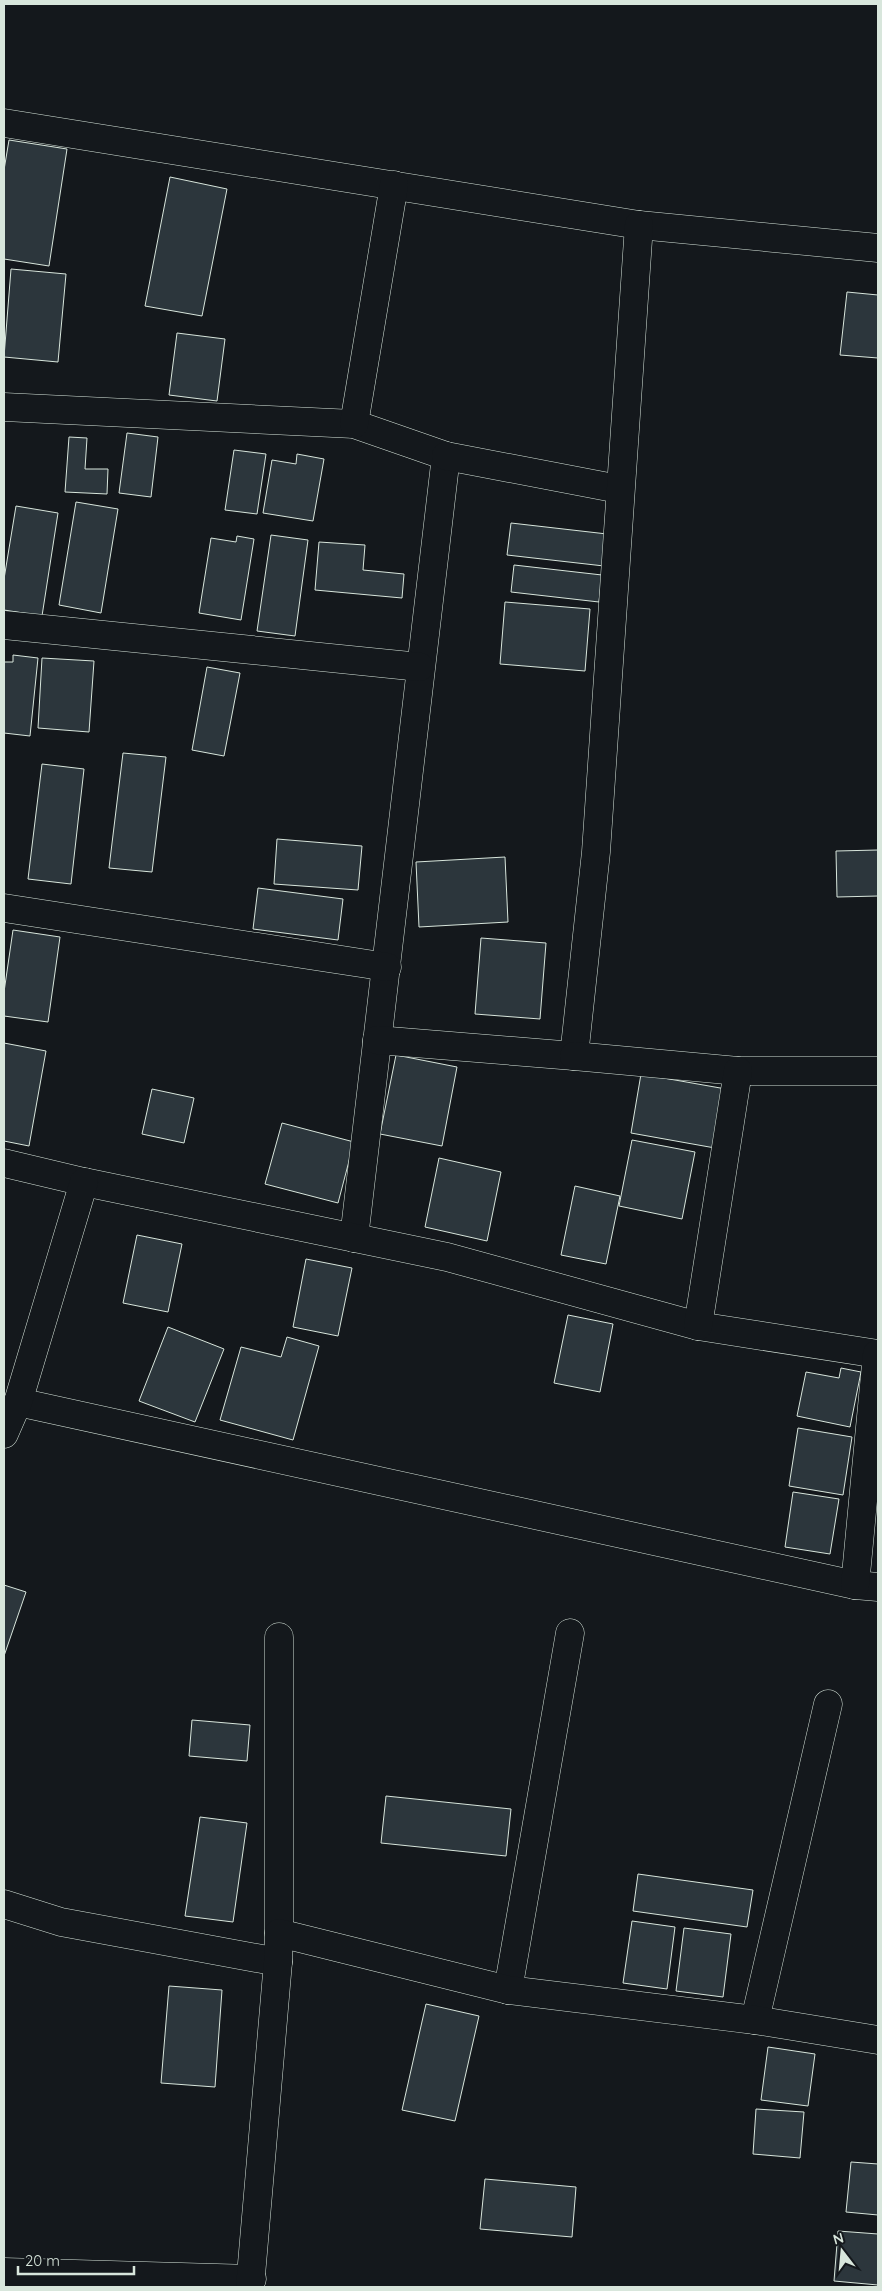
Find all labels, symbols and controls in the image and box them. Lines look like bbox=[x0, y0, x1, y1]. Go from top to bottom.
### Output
north arrow bbox=[817, 2226, 867, 2276]
text: N bbox=[831, 2228, 846, 2249]
scale bar bbox=[18, 2244, 134, 2276]
text: 20 m bbox=[25, 2251, 60, 2270]

